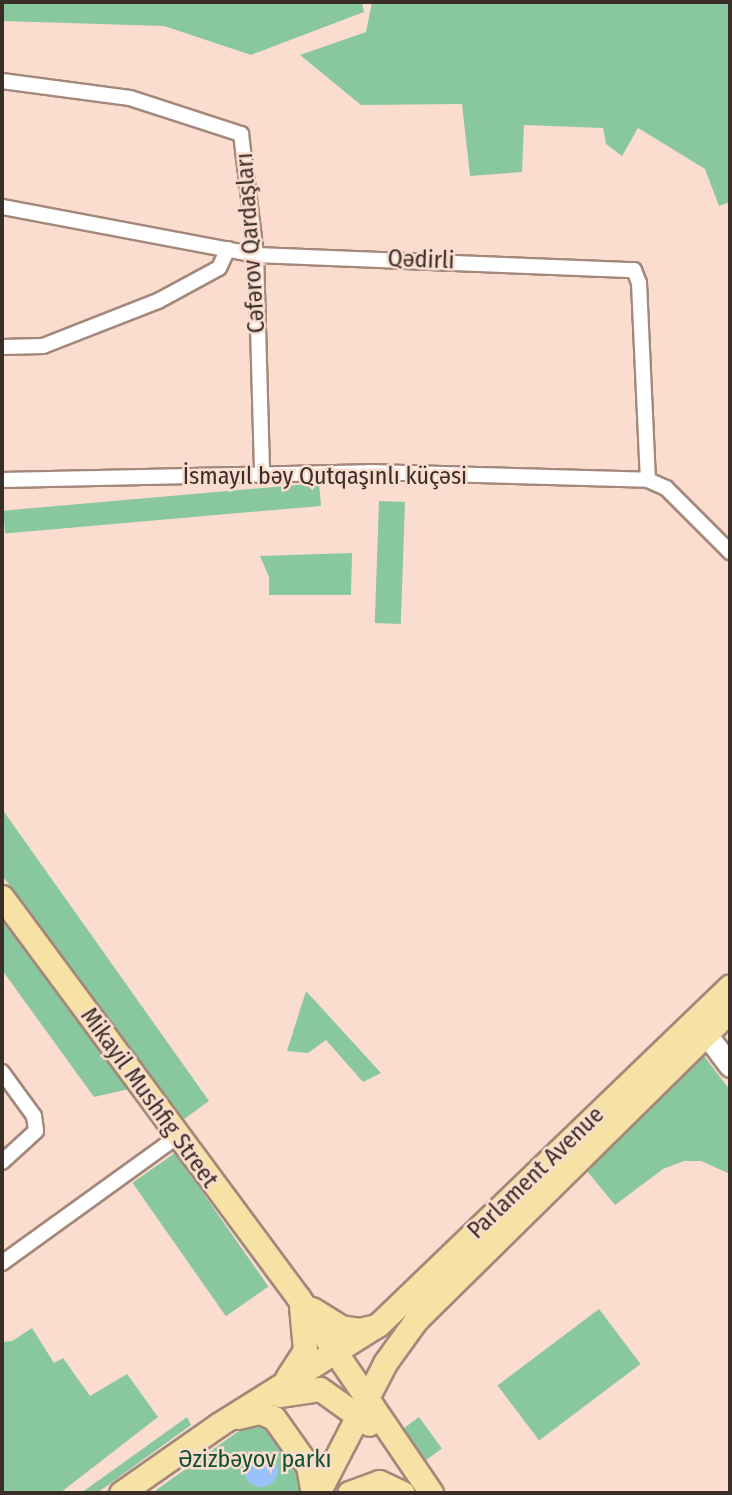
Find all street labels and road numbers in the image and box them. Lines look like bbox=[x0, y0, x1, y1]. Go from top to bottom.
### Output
street label: Cəfərov Qardaşları bbox=[230, 152, 272, 334]
street label: Qədirli bbox=[387, 244, 455, 276]
street label: İsmayıl bəy Qutqaşınlı küçəsi bbox=[183, 463, 467, 491]
street label: Mikayil Mushfig Street bbox=[74, 1003, 224, 1193]
street label: Parlament Avenue bbox=[462, 1101, 610, 1245]

